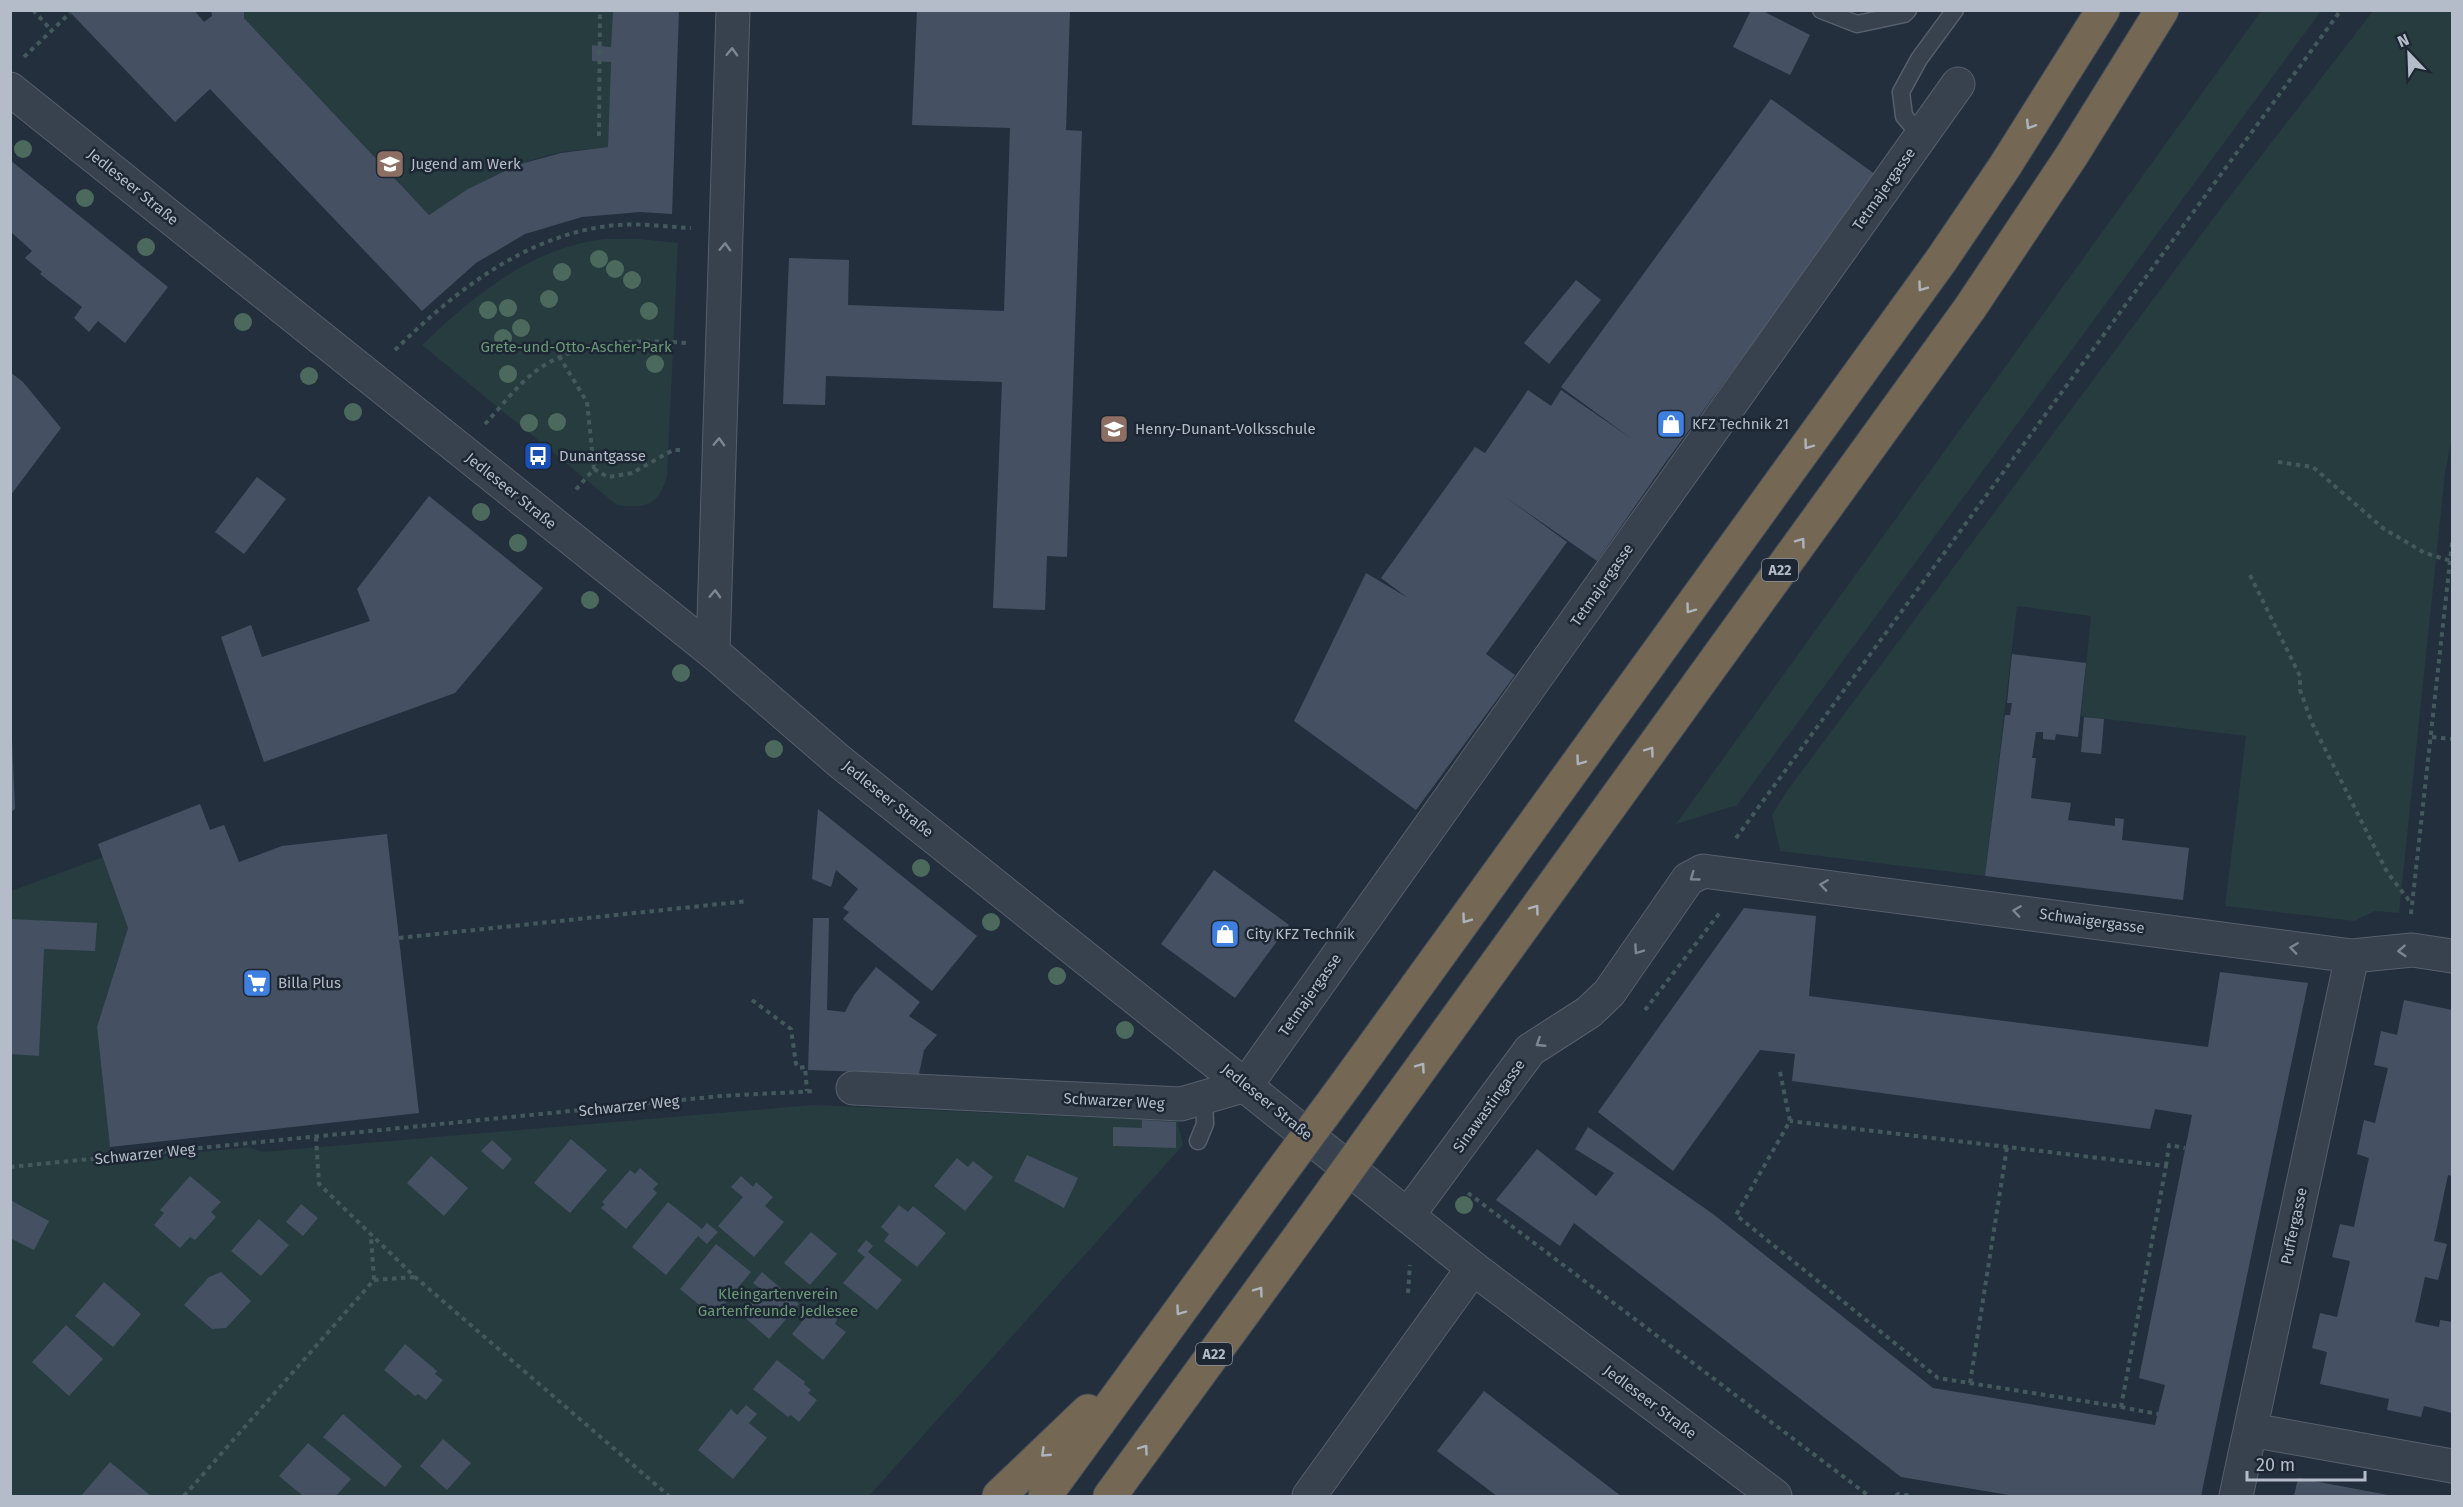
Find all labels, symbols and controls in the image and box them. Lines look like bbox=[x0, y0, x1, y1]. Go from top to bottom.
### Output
north arrow bbox=[2379, 24, 2439, 84]
text: N bbox=[2395, 30, 2412, 51]
one-way arrow bbox=[726, 48, 738, 57]
one-way arrow bbox=[2026, 119, 2038, 129]
street label: Tetmajergasse bbox=[1849, 144, 1919, 234]
street label: Jedleseer Straße bbox=[84, 145, 182, 229]
school or university icon: Jugend am Werk bbox=[374, 148, 406, 180]
place label: Jugend am Werk bbox=[411, 155, 521, 173]
one-way arrow bbox=[719, 243, 732, 252]
one-way arrow bbox=[1918, 280, 1929, 291]
park label: Grete-und-Otto-Ascher-Park bbox=[480, 338, 672, 356]
shop icon: KFZ Technik 21 bbox=[1655, 408, 1687, 440]
school or university icon: Henry-Dunant-Volksschule bbox=[1098, 413, 1130, 445]
place label: KFZ Technik 21 bbox=[1692, 415, 1789, 433]
place label: Henry-Dunant-Volksschule bbox=[1135, 420, 1316, 438]
one-way arrow bbox=[713, 437, 726, 446]
one-way arrow bbox=[1804, 438, 1815, 449]
bus stop icon: Dunantgasse bbox=[522, 440, 554, 472]
place label: Dunantgasse bbox=[559, 447, 646, 465]
street label: Jedleseer Straße bbox=[462, 449, 560, 533]
one-way arrow bbox=[1794, 537, 1805, 548]
street label: Tetmajergasse bbox=[1567, 540, 1637, 630]
road number: A22 bbox=[1762, 559, 1798, 581]
one-way arrow bbox=[708, 589, 721, 598]
one-way arrow bbox=[1686, 602, 1697, 613]
one-way arrow bbox=[1642, 747, 1653, 758]
one-way arrow bbox=[1577, 754, 1588, 765]
street label: Jedleseer Straße bbox=[839, 757, 937, 841]
one-way arrow bbox=[1689, 870, 1700, 881]
one-way arrow bbox=[1820, 880, 1829, 892]
one-way arrow bbox=[1528, 905, 1539, 916]
street label: Schwaigergasse bbox=[2038, 905, 2146, 937]
one-way arrow bbox=[2013, 906, 2022, 918]
one-way arrow bbox=[1462, 912, 1473, 923]
shop icon: City KFZ Technik bbox=[1209, 918, 1241, 950]
place label: City KFZ Technik bbox=[1246, 925, 1355, 943]
one-way arrow bbox=[2289, 942, 2299, 955]
one-way arrow bbox=[1634, 943, 1645, 954]
one-way arrow bbox=[2398, 944, 2407, 957]
street label: Tetmajergasse bbox=[1275, 950, 1345, 1040]
supermarket icon: Billa Plus bbox=[241, 967, 273, 999]
place label: Billa Plus bbox=[278, 974, 341, 992]
one-way arrow bbox=[1536, 1036, 1546, 1048]
street label: Sinawastingasse bbox=[1449, 1056, 1529, 1156]
street label: Jedleseer Straße bbox=[1218, 1060, 1316, 1144]
one-way arrow bbox=[1414, 1063, 1425, 1074]
street label: Schwarzer Weg bbox=[1063, 1089, 1165, 1113]
street label: Schwarzer Weg bbox=[578, 1092, 680, 1120]
street label: Schwarzer Weg bbox=[94, 1140, 196, 1168]
street label: Puffergasse bbox=[2277, 1186, 2311, 1266]
park label: Kleingartenverein Gartenfreunde Jedlesee bbox=[698, 1285, 858, 1320]
one-way arrow bbox=[1252, 1287, 1263, 1298]
one-way arrow bbox=[1176, 1305, 1187, 1316]
road number: A22 bbox=[1196, 1343, 1232, 1365]
street label: Jedleseer Straße bbox=[1600, 1361, 1700, 1443]
scale bar bbox=[2247, 1444, 2366, 1482]
one-way arrow bbox=[1137, 1445, 1148, 1456]
one-way arrow bbox=[1041, 1446, 1052, 1457]
text: 20 m bbox=[2256, 1454, 2295, 1476]

